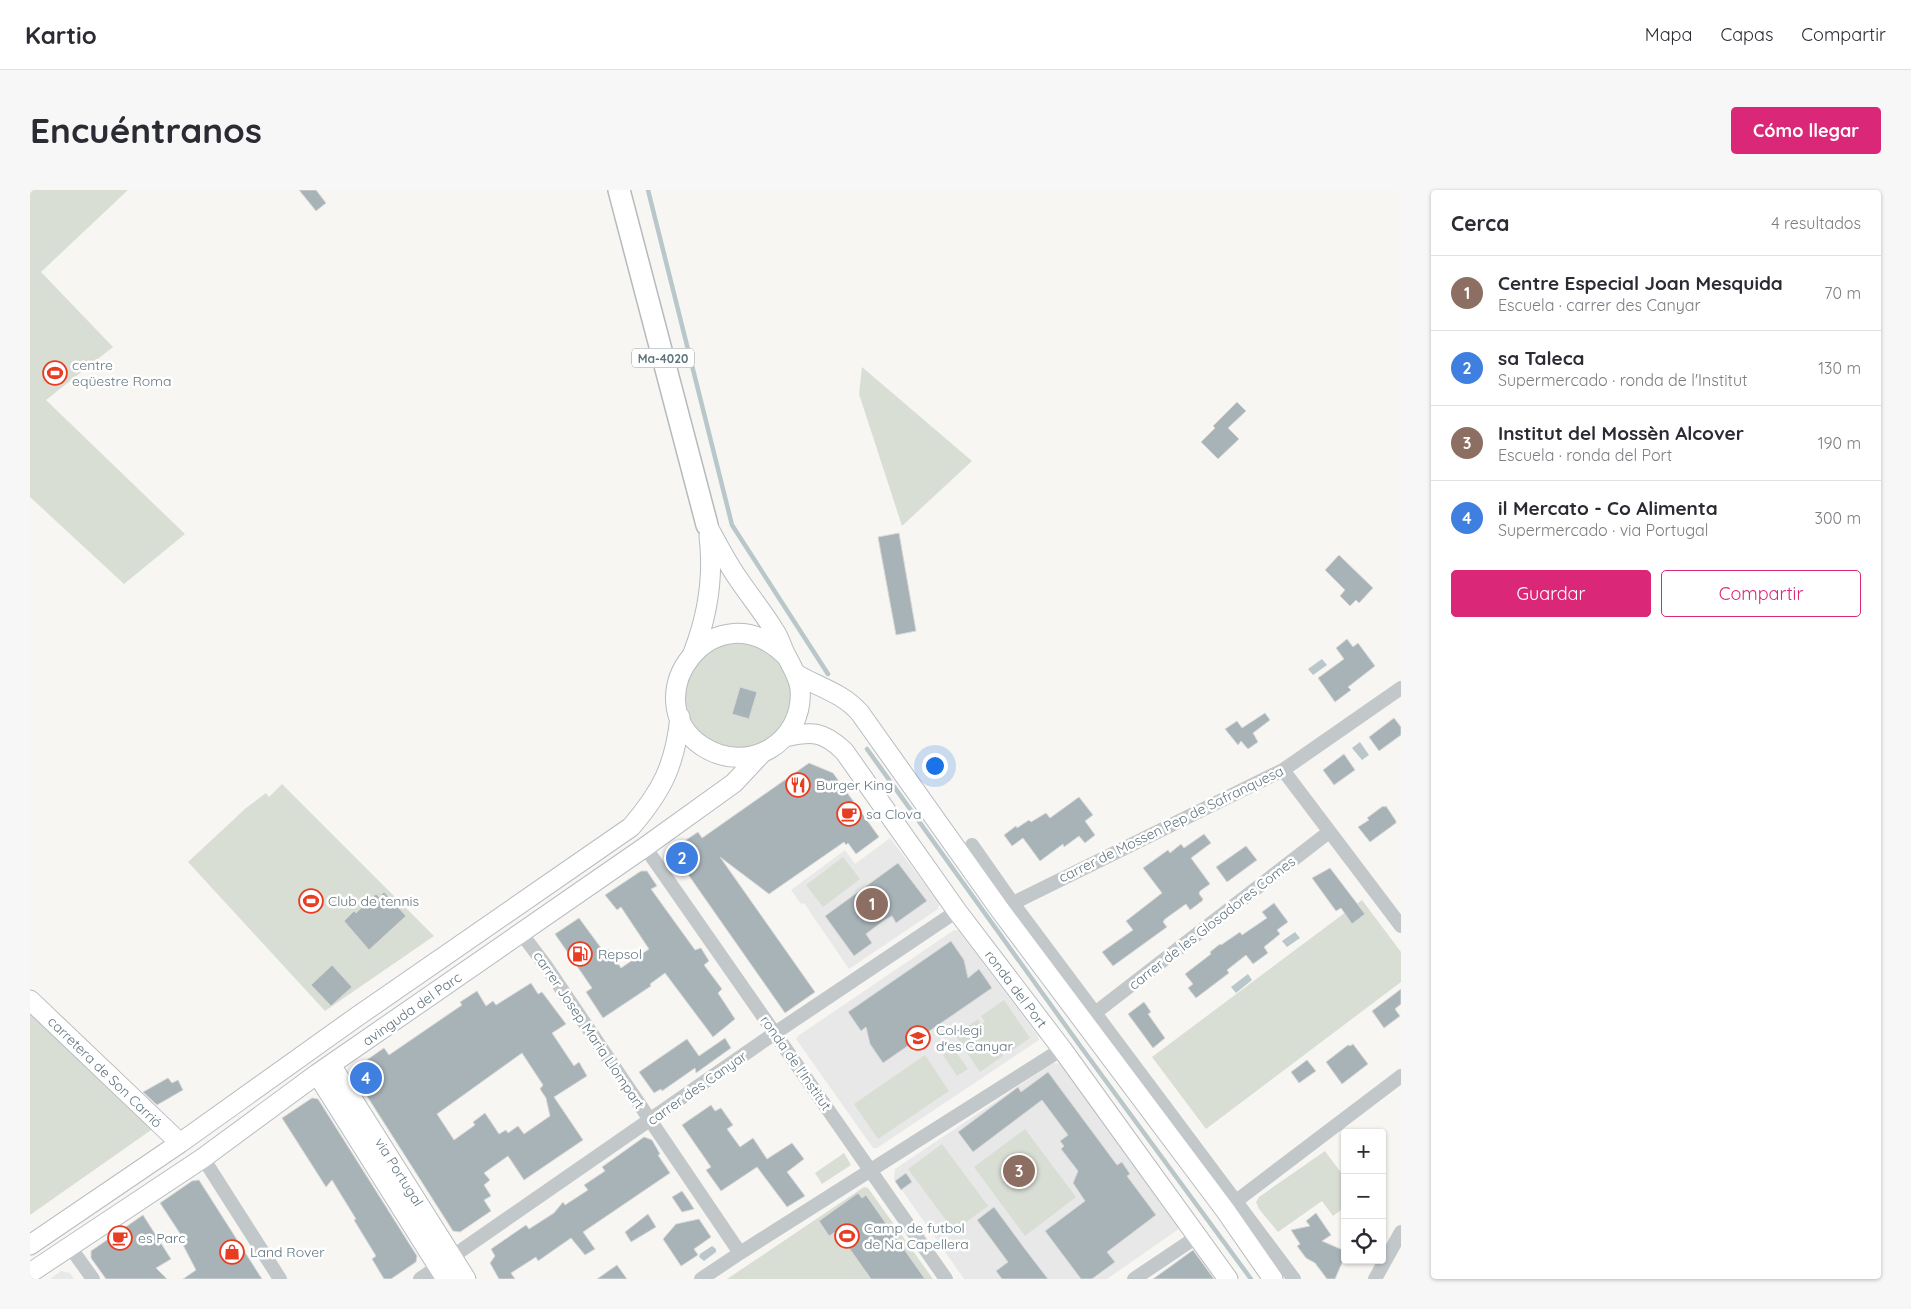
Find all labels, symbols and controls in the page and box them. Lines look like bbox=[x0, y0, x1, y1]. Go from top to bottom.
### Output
text: Kartio bbox=[25, 20, 97, 50]
text: Mapa bbox=[1645, 23, 1692, 46]
text: Capas bbox=[1720, 23, 1773, 46]
text: Compartir bbox=[1801, 23, 1886, 46]
button: Cómo llegar bbox=[1731, 107, 1881, 154]
text: Encuéntranos bbox=[30, 108, 262, 152]
text: Cerca bbox=[1451, 210, 1509, 236]
text: 4 resultados bbox=[1771, 213, 1861, 233]
text: Centre Especial Joan Mesquida bbox=[1498, 271, 1783, 295]
text: 1 bbox=[1464, 283, 1470, 303]
text: 70 m bbox=[1824, 283, 1861, 303]
text: Escuela · carrer des Canyar bbox=[1498, 295, 1701, 315]
text: sa Taleca bbox=[1498, 346, 1584, 370]
road number: Ma-4020 bbox=[632, 348, 694, 368]
place label: centre eqüestre Roma bbox=[72, 356, 171, 390]
text: 2 bbox=[1462, 358, 1472, 378]
text: 130 m bbox=[1818, 358, 1861, 378]
sports icon: centre eqüestre Roma bbox=[42, 360, 68, 386]
text: Supermercado · ronda de l'Institut bbox=[1498, 370, 1748, 390]
text: Institut del Mossèn Alcover bbox=[1498, 421, 1744, 445]
text: 3 bbox=[1463, 433, 1471, 453]
text: 190 m bbox=[1818, 433, 1861, 453]
text: Escuela · ronda del Port bbox=[1498, 445, 1672, 465]
text: il Mercato - Co Alimenta bbox=[1498, 496, 1718, 520]
text: 4 bbox=[1462, 508, 1472, 528]
text: 300 m bbox=[1815, 508, 1861, 528]
text: Supermercado · via Portugal bbox=[1498, 520, 1708, 540]
button: Guardar bbox=[1451, 570, 1651, 617]
button: Compartir bbox=[1661, 570, 1861, 617]
your location bbox=[922, 753, 948, 779]
street label: carrer de Mossen Pep de Safranquesa bbox=[1056, 762, 1286, 886]
restaurant icon: Burger King bbox=[785, 772, 811, 798]
place label: Burger King bbox=[816, 776, 893, 794]
cafe icon: sa Clova bbox=[836, 801, 862, 827]
place label: sa Clova bbox=[866, 805, 921, 823]
pin: 2 bbox=[666, 839, 698, 877]
street label: carrer de les Glosadores Comes bbox=[1125, 852, 1299, 994]
pin: 1 bbox=[856, 885, 888, 923]
sports icon: Club de tennis bbox=[298, 888, 324, 914]
place label: Club de tennis bbox=[328, 892, 419, 910]
fuel station icon: Repsol bbox=[567, 941, 593, 967]
place label: Repsol bbox=[598, 945, 642, 963]
street label: ronda del Port bbox=[981, 947, 1051, 1032]
street label: carrer Josep Maria Llompart bbox=[529, 948, 649, 1112]
street label: avinguda del Parc bbox=[359, 968, 465, 1050]
street label: ronda de l'Institut bbox=[757, 1012, 836, 1114]
street label: carretera de Son Carrió bbox=[44, 1013, 166, 1131]
place label: Col·legi d'es Canyar bbox=[936, 1021, 1014, 1055]
school or university icon: Col·legi d'es Canyar bbox=[905, 1025, 931, 1051]
street label: carrer des Canyar bbox=[644, 1047, 751, 1129]
pin: 4 bbox=[350, 1059, 382, 1097]
map controls bbox=[1341, 1129, 1386, 1264]
button: + bbox=[1341, 1129, 1386, 1174]
street label: via Portugal bbox=[371, 1134, 427, 1210]
pin: 3 bbox=[1003, 1152, 1035, 1190]
button: − bbox=[1341, 1174, 1386, 1219]
place label: Camp de futbol de Na Capellera bbox=[864, 1219, 969, 1253]
button: locate bbox=[1341, 1219, 1386, 1264]
sports icon: Camp de futbol de Na Capellera bbox=[834, 1223, 860, 1249]
cafe icon: es Parc bbox=[107, 1225, 133, 1251]
place label: es Parc bbox=[138, 1229, 185, 1247]
shop icon: Land Rover bbox=[219, 1239, 245, 1265]
place label: Land Rover bbox=[250, 1243, 325, 1261]

